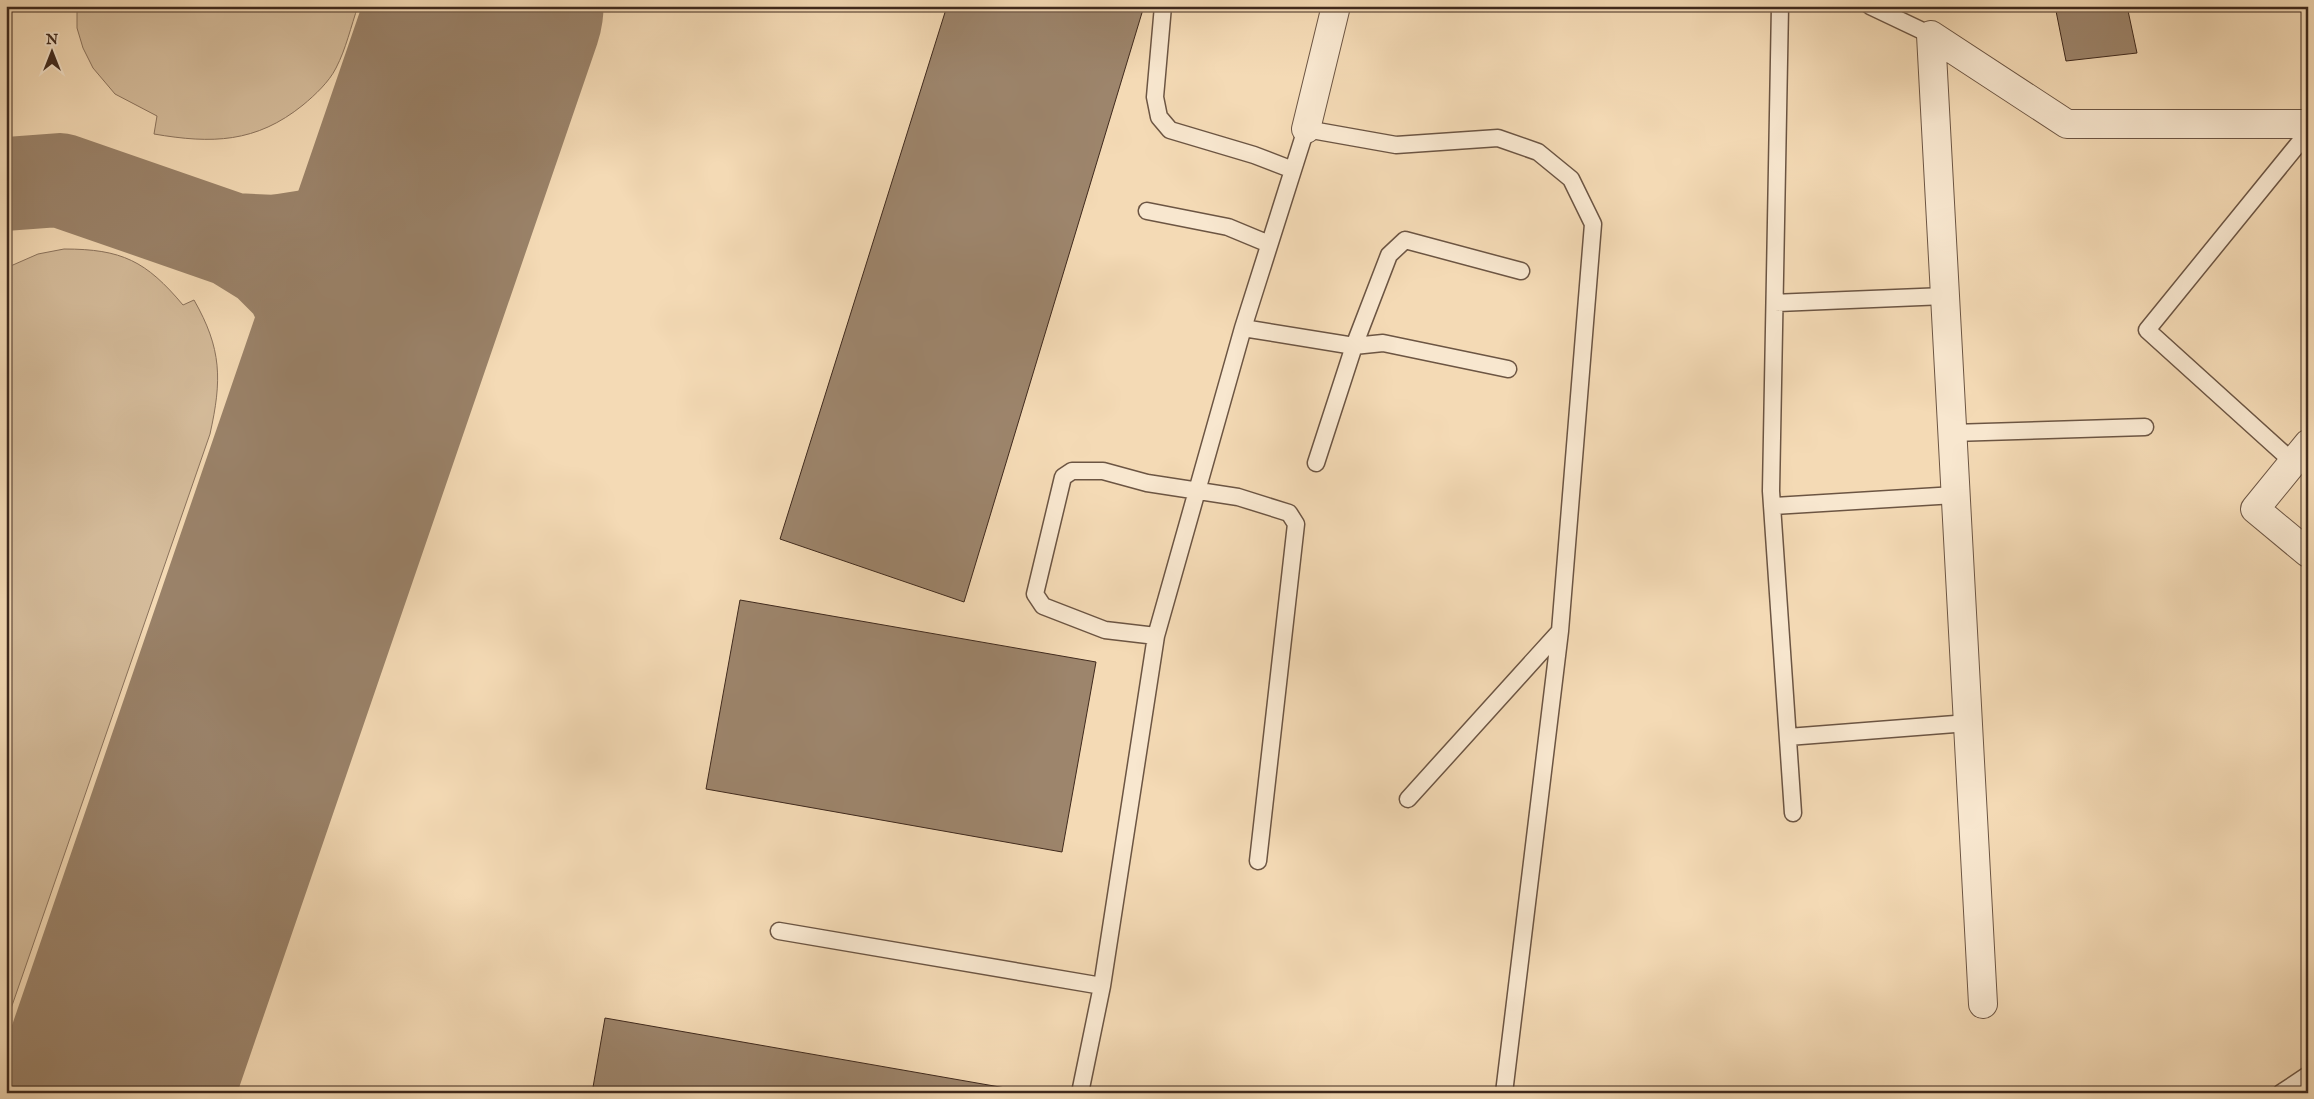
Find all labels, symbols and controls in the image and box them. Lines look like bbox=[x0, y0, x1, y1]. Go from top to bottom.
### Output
north arrow bbox=[28, 28, 78, 78]
text: N bbox=[45, 31, 58, 49]

